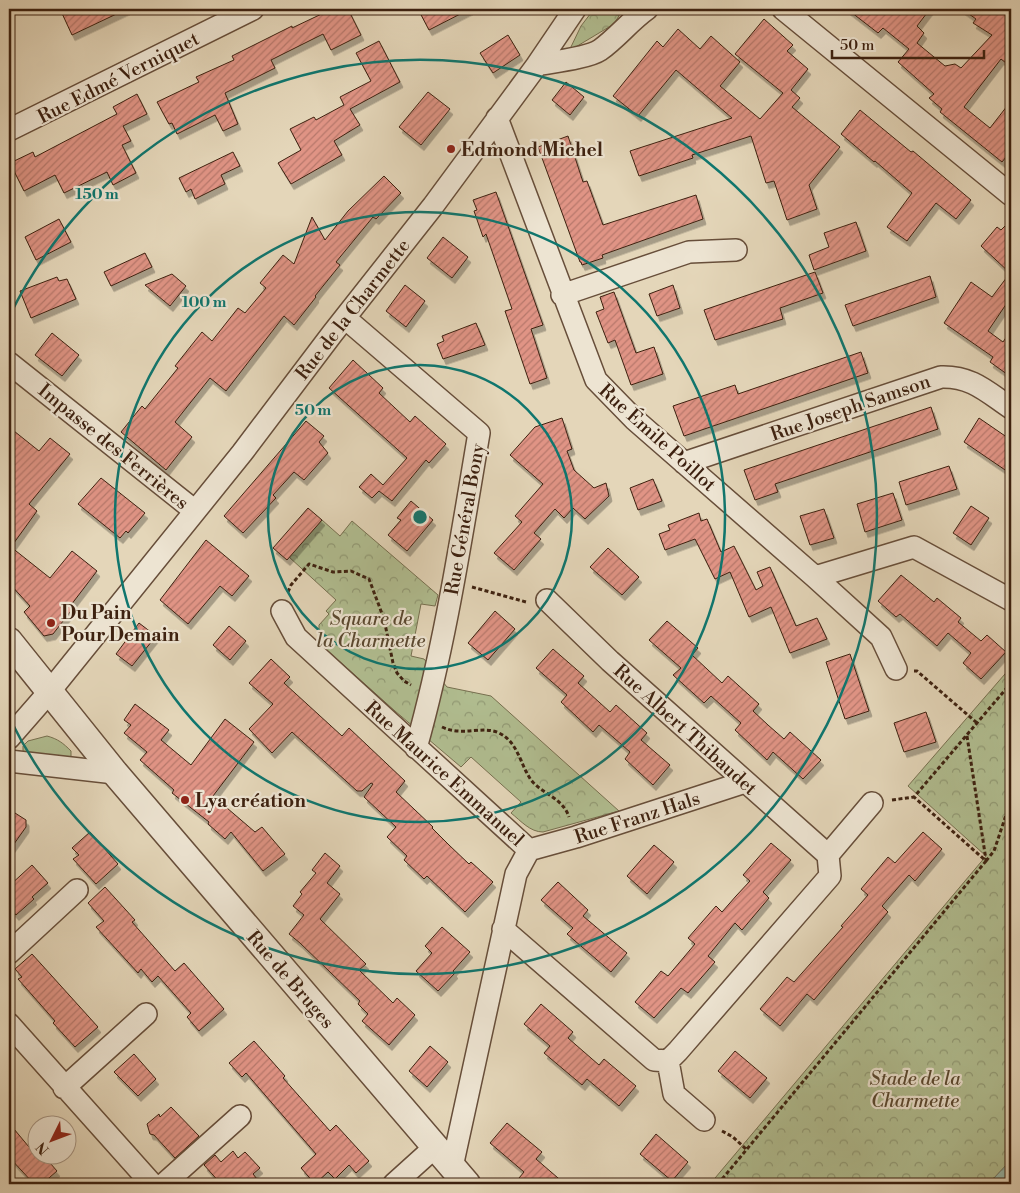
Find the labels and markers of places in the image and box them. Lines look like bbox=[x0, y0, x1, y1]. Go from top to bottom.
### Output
place label: Edmond Michel bbox=[461, 138, 603, 162]
marker: Edmond Michel bbox=[445, 143, 457, 155]
centre of rings bbox=[411, 508, 429, 526]
place label: Du Pain Pour Demain bbox=[61, 601, 180, 647]
marker: Du Pain Pour Demain bbox=[45, 617, 57, 629]
place label: Lya création bbox=[195, 789, 306, 813]
marker: Lya création bbox=[179, 794, 191, 806]

